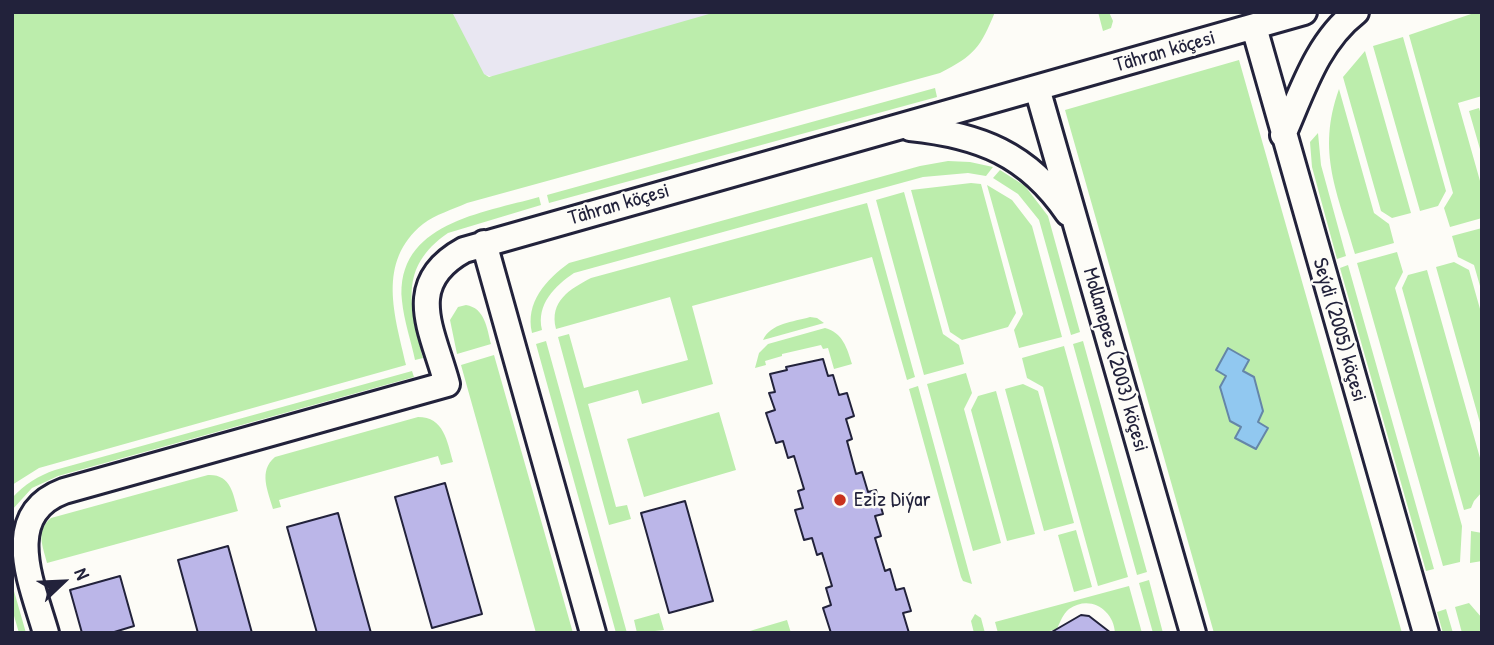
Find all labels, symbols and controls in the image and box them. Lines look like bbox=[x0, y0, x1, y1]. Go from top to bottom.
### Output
street label: Tähran köçesi bbox=[1112, 26, 1218, 78]
street label: Tähran köçesi bbox=[566, 179, 672, 231]
street label: Seýdi (2005) köçesi bbox=[1306, 255, 1372, 405]
street label: Mollanepes (2003) köçesi bbox=[1077, 265, 1153, 455]
place label: Eziz Diýar bbox=[854, 487, 931, 513]
marker: Eziz Diýar bbox=[832, 492, 848, 508]
north arrow bbox=[28, 547, 98, 617]
text: N bbox=[68, 564, 96, 584]

